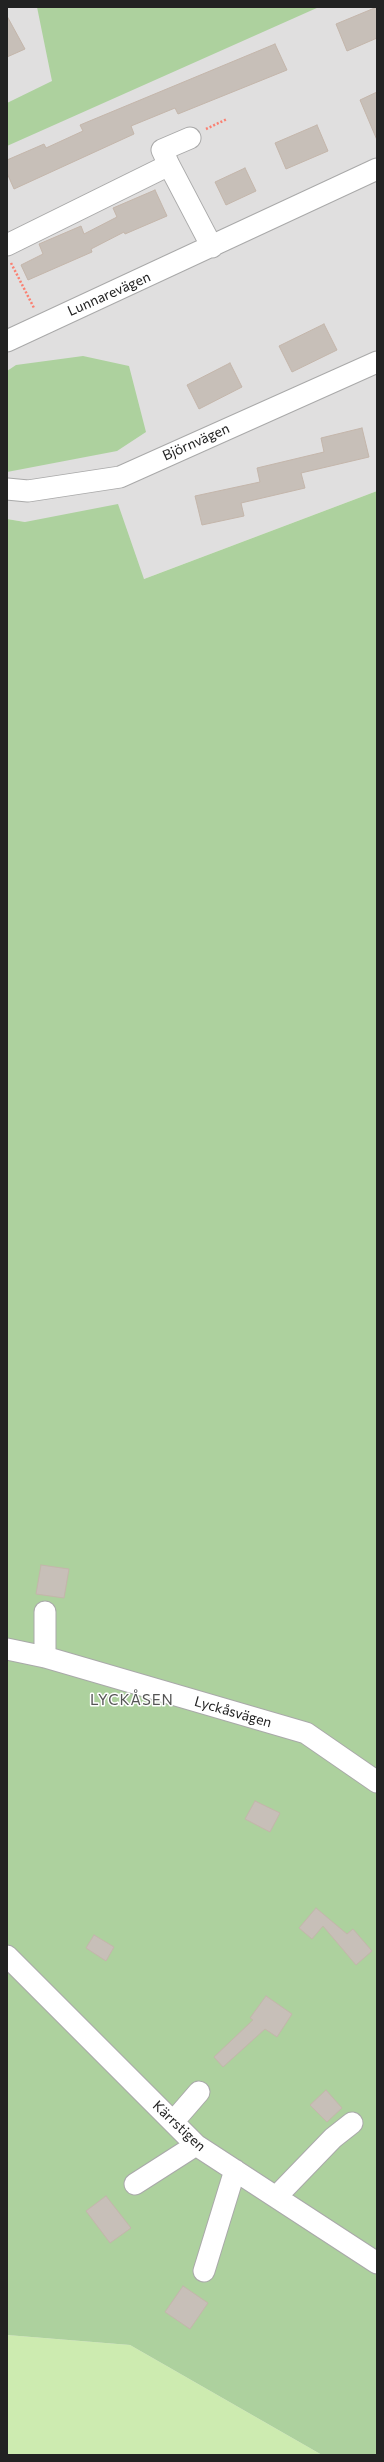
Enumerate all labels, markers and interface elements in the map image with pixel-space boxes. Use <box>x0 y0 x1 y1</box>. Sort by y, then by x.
street label: Lunnarevägen <box>65 268 153 320</box>
street label: Björnvägen <box>160 420 232 464</box>
district label: LYCKÅSEN <box>90 1691 174 1709</box>
street label: Lyckåsvägen <box>192 1693 274 1731</box>
street label: Kärrstigen <box>149 2097 209 2155</box>

